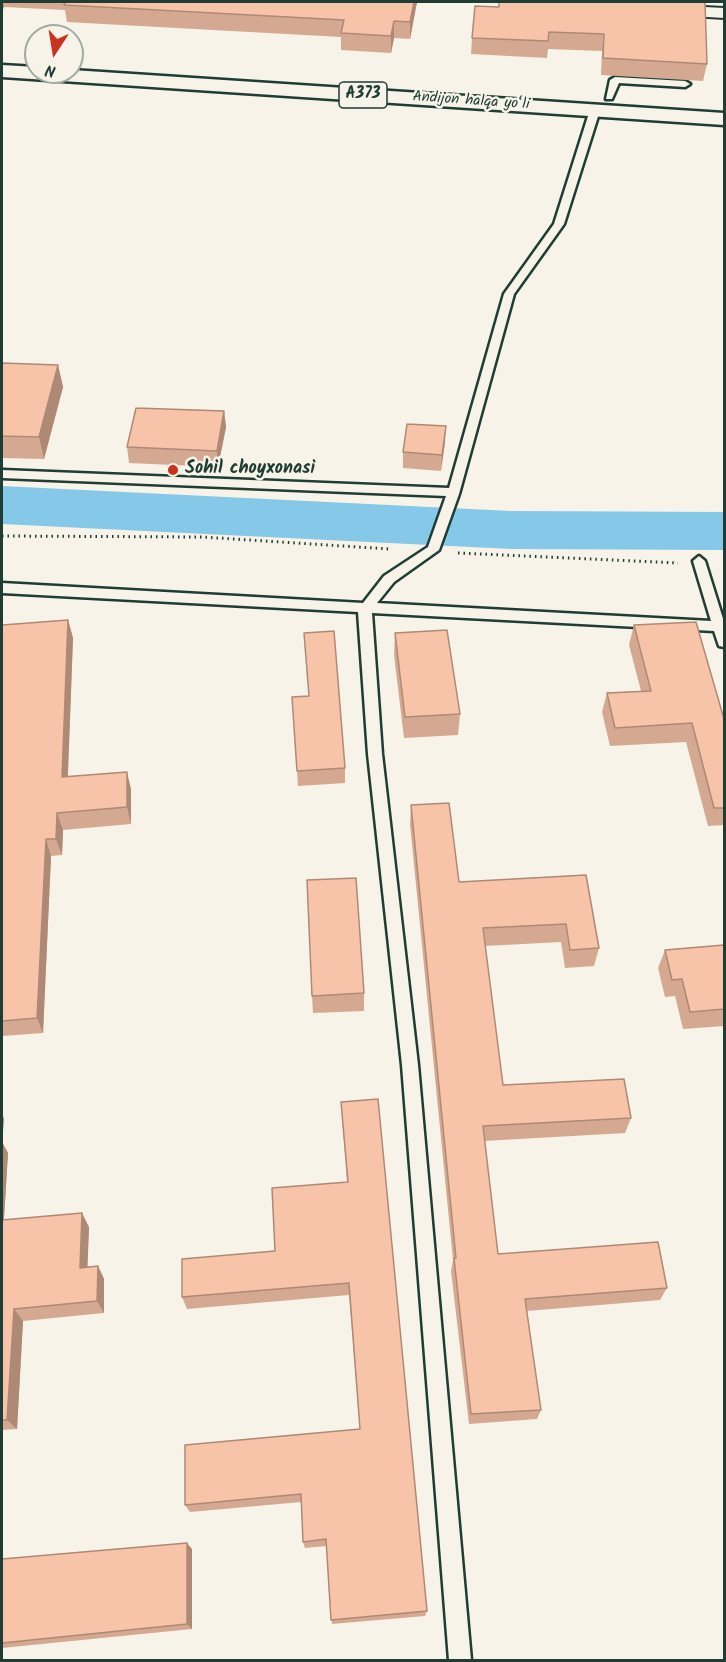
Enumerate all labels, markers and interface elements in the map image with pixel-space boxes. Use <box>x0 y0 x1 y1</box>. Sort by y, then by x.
north arrow <box>24 24 84 84</box>
text: N <box>43 57 58 83</box>
road number: A373 <box>339 82 387 108</box>
street label: Andijon halqa yo‘li <box>412 89 530 115</box>
place label: Sohil choyxonasi <box>185 459 315 481</box>
marker: Sohil choyxonasi <box>166 463 180 477</box>

